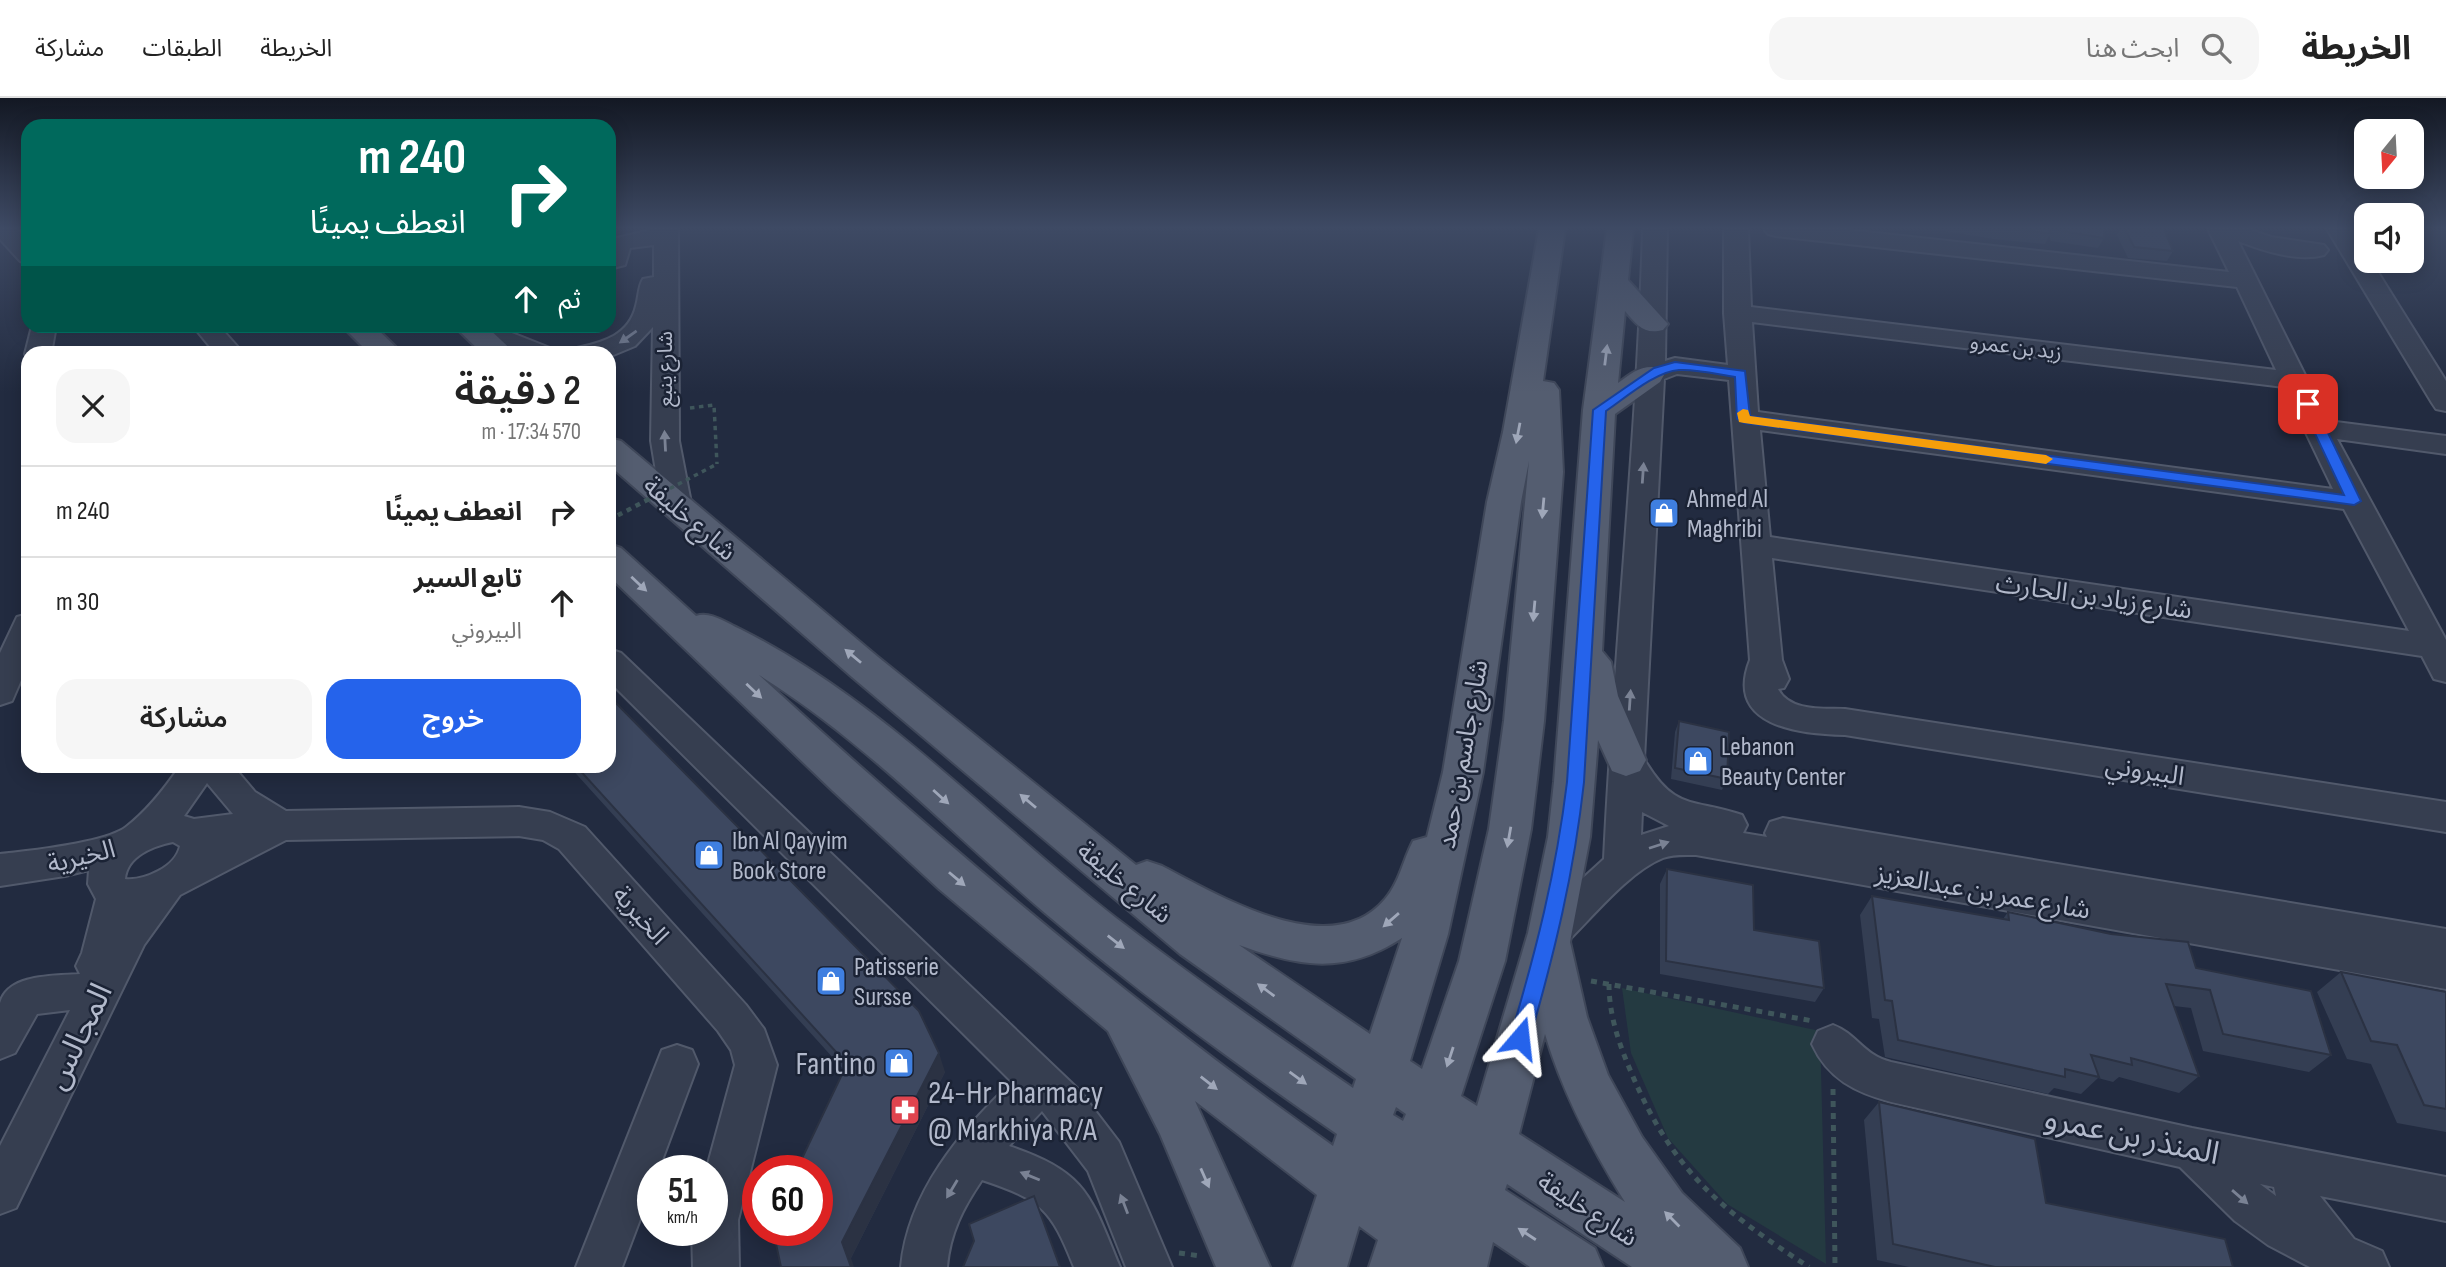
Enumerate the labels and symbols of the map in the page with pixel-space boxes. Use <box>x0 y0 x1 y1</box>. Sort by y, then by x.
north arrow <box>2354 119 2424 189</box>
street label: زيد بن عمرو <box>1968 329 2063 366</box>
one-way arrow <box>619 330 637 344</box>
street label: شارع ينبع <box>653 331 680 407</box>
one-way arrow <box>1600 344 1611 366</box>
pin <box>2278 374 2338 434</box>
one-way arrow <box>1513 422 1524 444</box>
one-way arrow <box>660 430 671 452</box>
one-way arrow <box>1638 462 1649 484</box>
street label: شارع خليفة <box>635 470 742 569</box>
place label: Ahmed Al Maghribi <box>1686 484 1768 545</box>
shop icon: Ahmed Al Maghribi <box>1647 496 1681 530</box>
one-way arrow <box>1537 497 1548 519</box>
street label: شارع زياد بن الحارث <box>1993 568 2194 629</box>
one-way arrow <box>630 576 648 592</box>
one-way arrow <box>1528 601 1539 623</box>
one-way arrow <box>844 649 861 664</box>
street label: شارع جاسم بن حمد <box>1432 657 1498 852</box>
one-way arrow <box>745 683 762 699</box>
one-way arrow <box>1624 689 1635 711</box>
place label: Lebanon Beauty Center <box>1721 732 1846 793</box>
shop icon: Lebanon Beauty Center <box>1681 744 1715 778</box>
street label: البيروني <box>2103 750 2187 796</box>
one-way arrow <box>932 788 949 804</box>
one-way arrow <box>1019 794 1036 809</box>
place label: Ibn Al Qayyim Book Store <box>732 826 848 887</box>
one-way arrow <box>1503 826 1514 848</box>
street label: الخيرية <box>44 834 119 881</box>
street label: شارع خليفة <box>1069 836 1178 932</box>
shop icon: Ibn Al Qayyim Book Store <box>692 838 726 872</box>
one-way arrow <box>1649 839 1670 850</box>
street label: شارع عمر بن عبدالعزيز <box>1872 858 2092 929</box>
one-way arrow <box>949 871 966 886</box>
street label: الخيرية <box>605 880 675 952</box>
one-way arrow <box>1382 912 1400 928</box>
one-way arrow <box>1106 935 1124 950</box>
place label: Patisserie Sursse <box>854 952 939 1013</box>
shop icon: Patisserie Sursse <box>814 964 848 998</box>
street label: المجالس <box>37 977 122 1096</box>
one-way arrow <box>1257 983 1275 997</box>
position arrow <box>1483 1001 1557 1075</box>
place label: Fantino <box>796 1045 876 1084</box>
shop icon: Fantino <box>882 1046 916 1080</box>
one-way arrow <box>1445 1047 1455 1068</box>
one-way arrow <box>1289 1071 1307 1085</box>
place label: 24-Hr Pharmacy @ Markhiya R/A <box>928 1074 1103 1150</box>
one-way arrow <box>1199 1075 1217 1090</box>
pharmacy icon: 24-Hr Pharmacy @ Markhiya R/A <box>888 1093 922 1127</box>
street label: المنذر بن عمرو <box>2041 1099 2223 1174</box>
speed limit sign: 60 <box>742 1155 833 1246</box>
street label: شارع خليفة <box>1530 1166 1643 1256</box>
one-way arrow <box>1199 1168 1211 1188</box>
one-way arrow <box>1020 1171 1041 1182</box>
one-way arrow <box>946 1180 958 1199</box>
one-way arrow <box>2231 1189 2249 1205</box>
one-way arrow <box>1118 1193 1129 1214</box>
one-way arrow <box>1665 1211 1681 1228</box>
one-way arrow <box>1517 1227 1536 1240</box>

